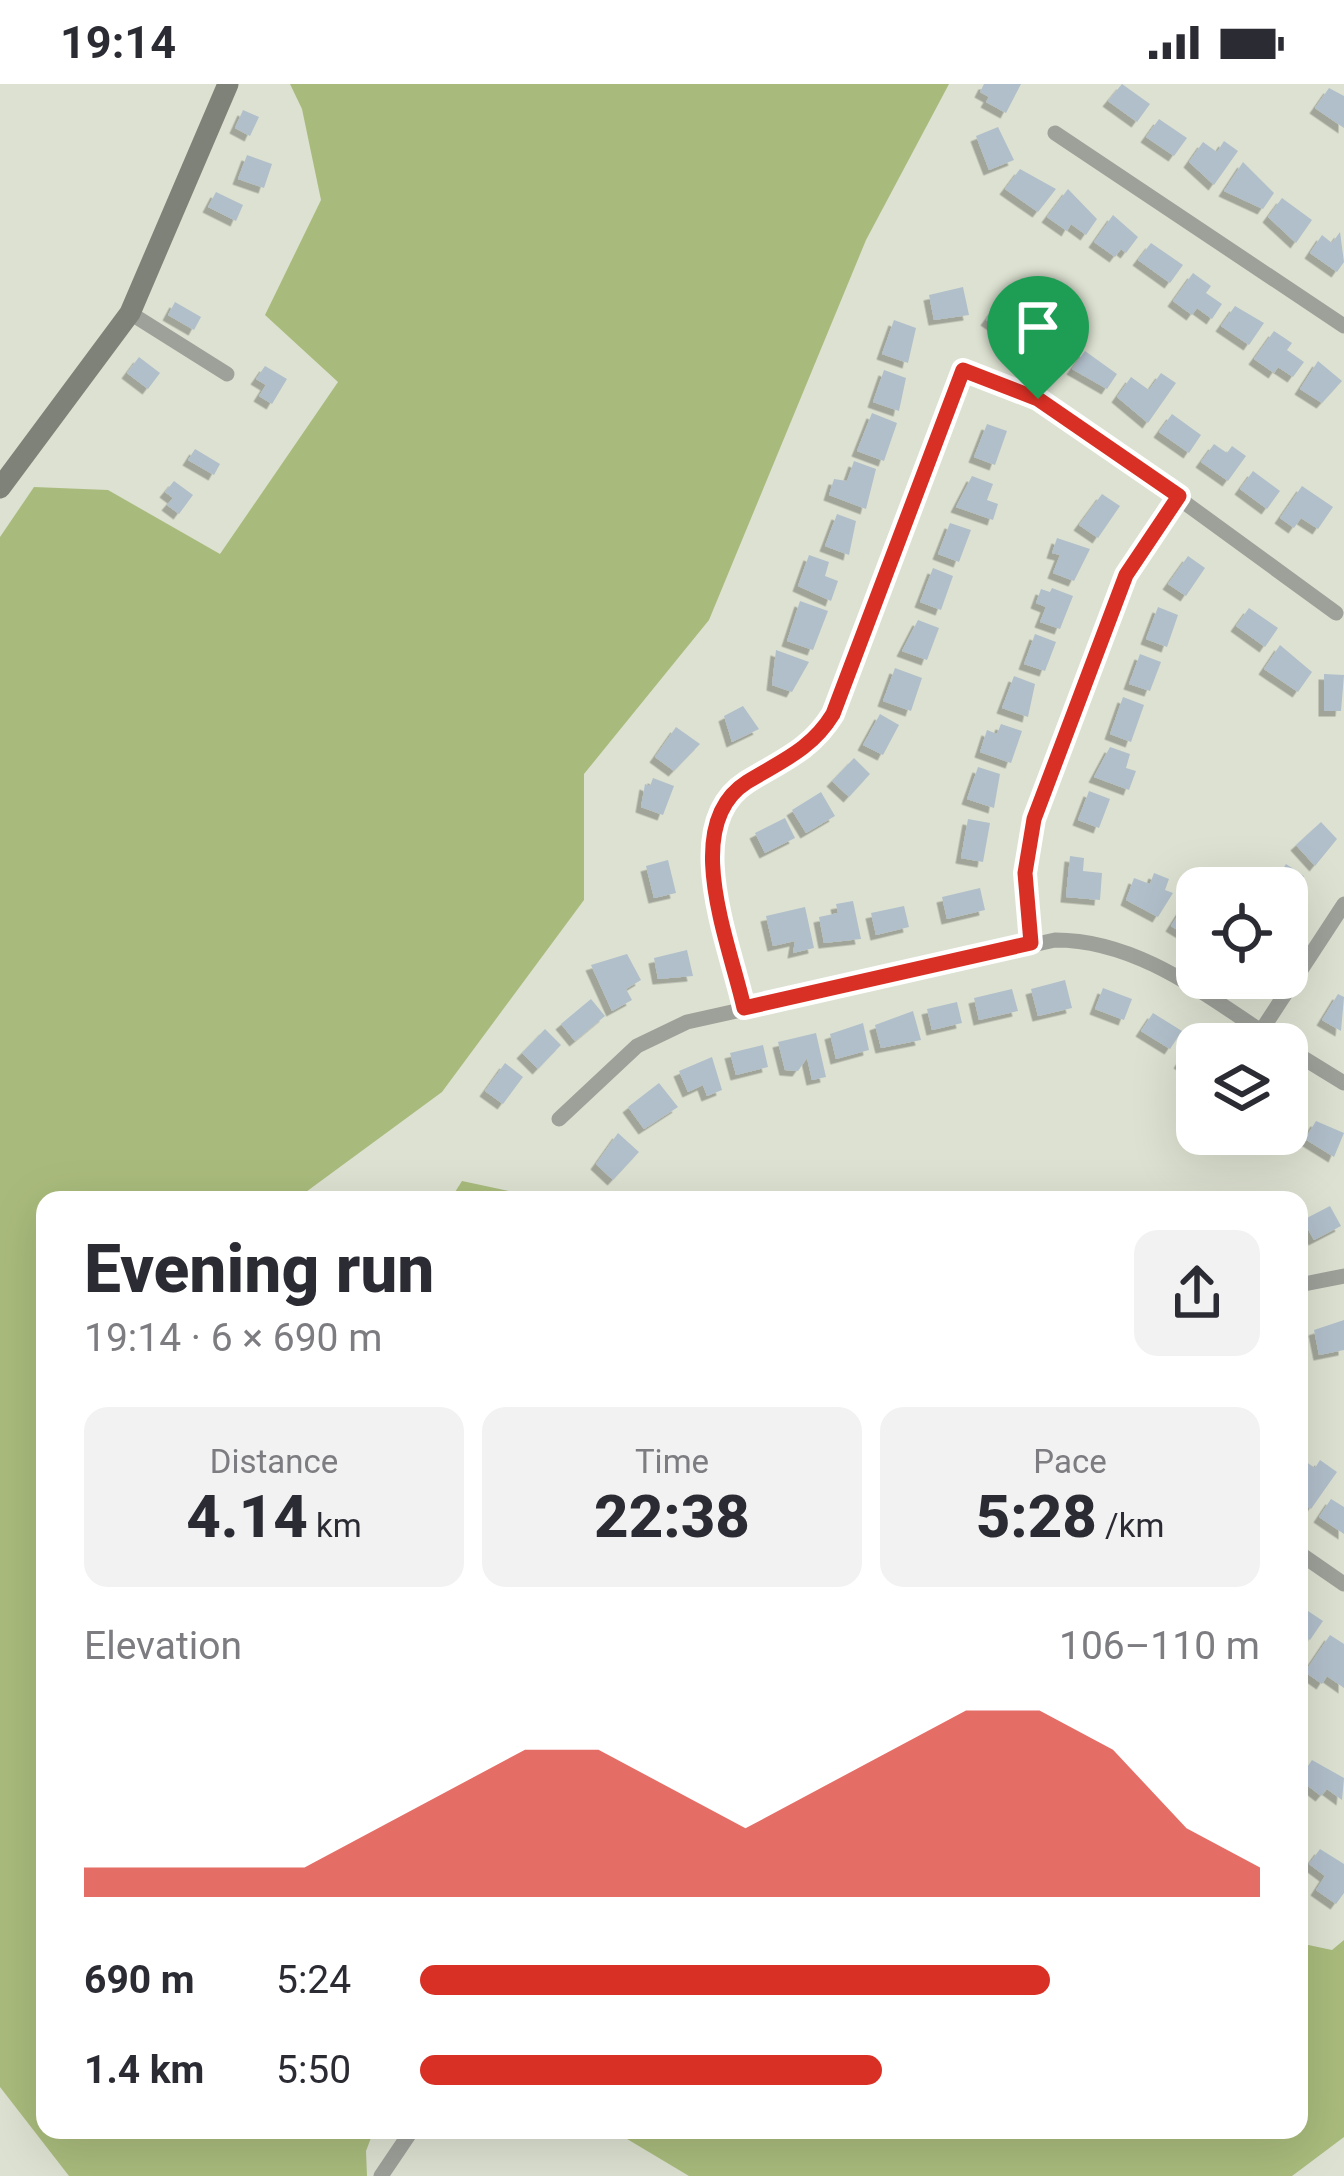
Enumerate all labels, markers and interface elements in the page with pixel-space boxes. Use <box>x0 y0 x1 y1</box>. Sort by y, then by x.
text: 19:14 <box>60 16 176 69</box>
pin <box>987 276 1089 399</box>
icon: arrive <box>1005 294 1071 360</box>
map controls <box>1176 867 1308 1155</box>
button: locate <box>1176 867 1308 999</box>
button: layers <box>1176 1023 1308 1155</box>
button: share <box>1134 1230 1260 1356</box>
text: Evening run <box>84 1231 435 1308</box>
text: 19:14 · 6 × 690 m <box>84 1315 382 1361</box>
text: Distance <box>210 1442 338 1481</box>
text: Time <box>635 1442 709 1481</box>
text: Pace <box>1033 1442 1107 1481</box>
text: 4.14 <box>186 1481 308 1552</box>
text: 22:38 <box>594 1481 750 1552</box>
text: 5:28 <box>976 1481 1097 1552</box>
text: km <box>308 1506 362 1545</box>
text: /km <box>1097 1506 1164 1545</box>
text: Elevation <box>84 1623 242 1669</box>
text: 106–110 m <box>1059 1623 1260 1669</box>
text: 690 m <box>84 1957 195 2003</box>
text: 5:24 <box>276 1957 351 2003</box>
text: 1.4 km <box>84 2047 204 2093</box>
text: 5:50 <box>276 2047 351 2093</box>

